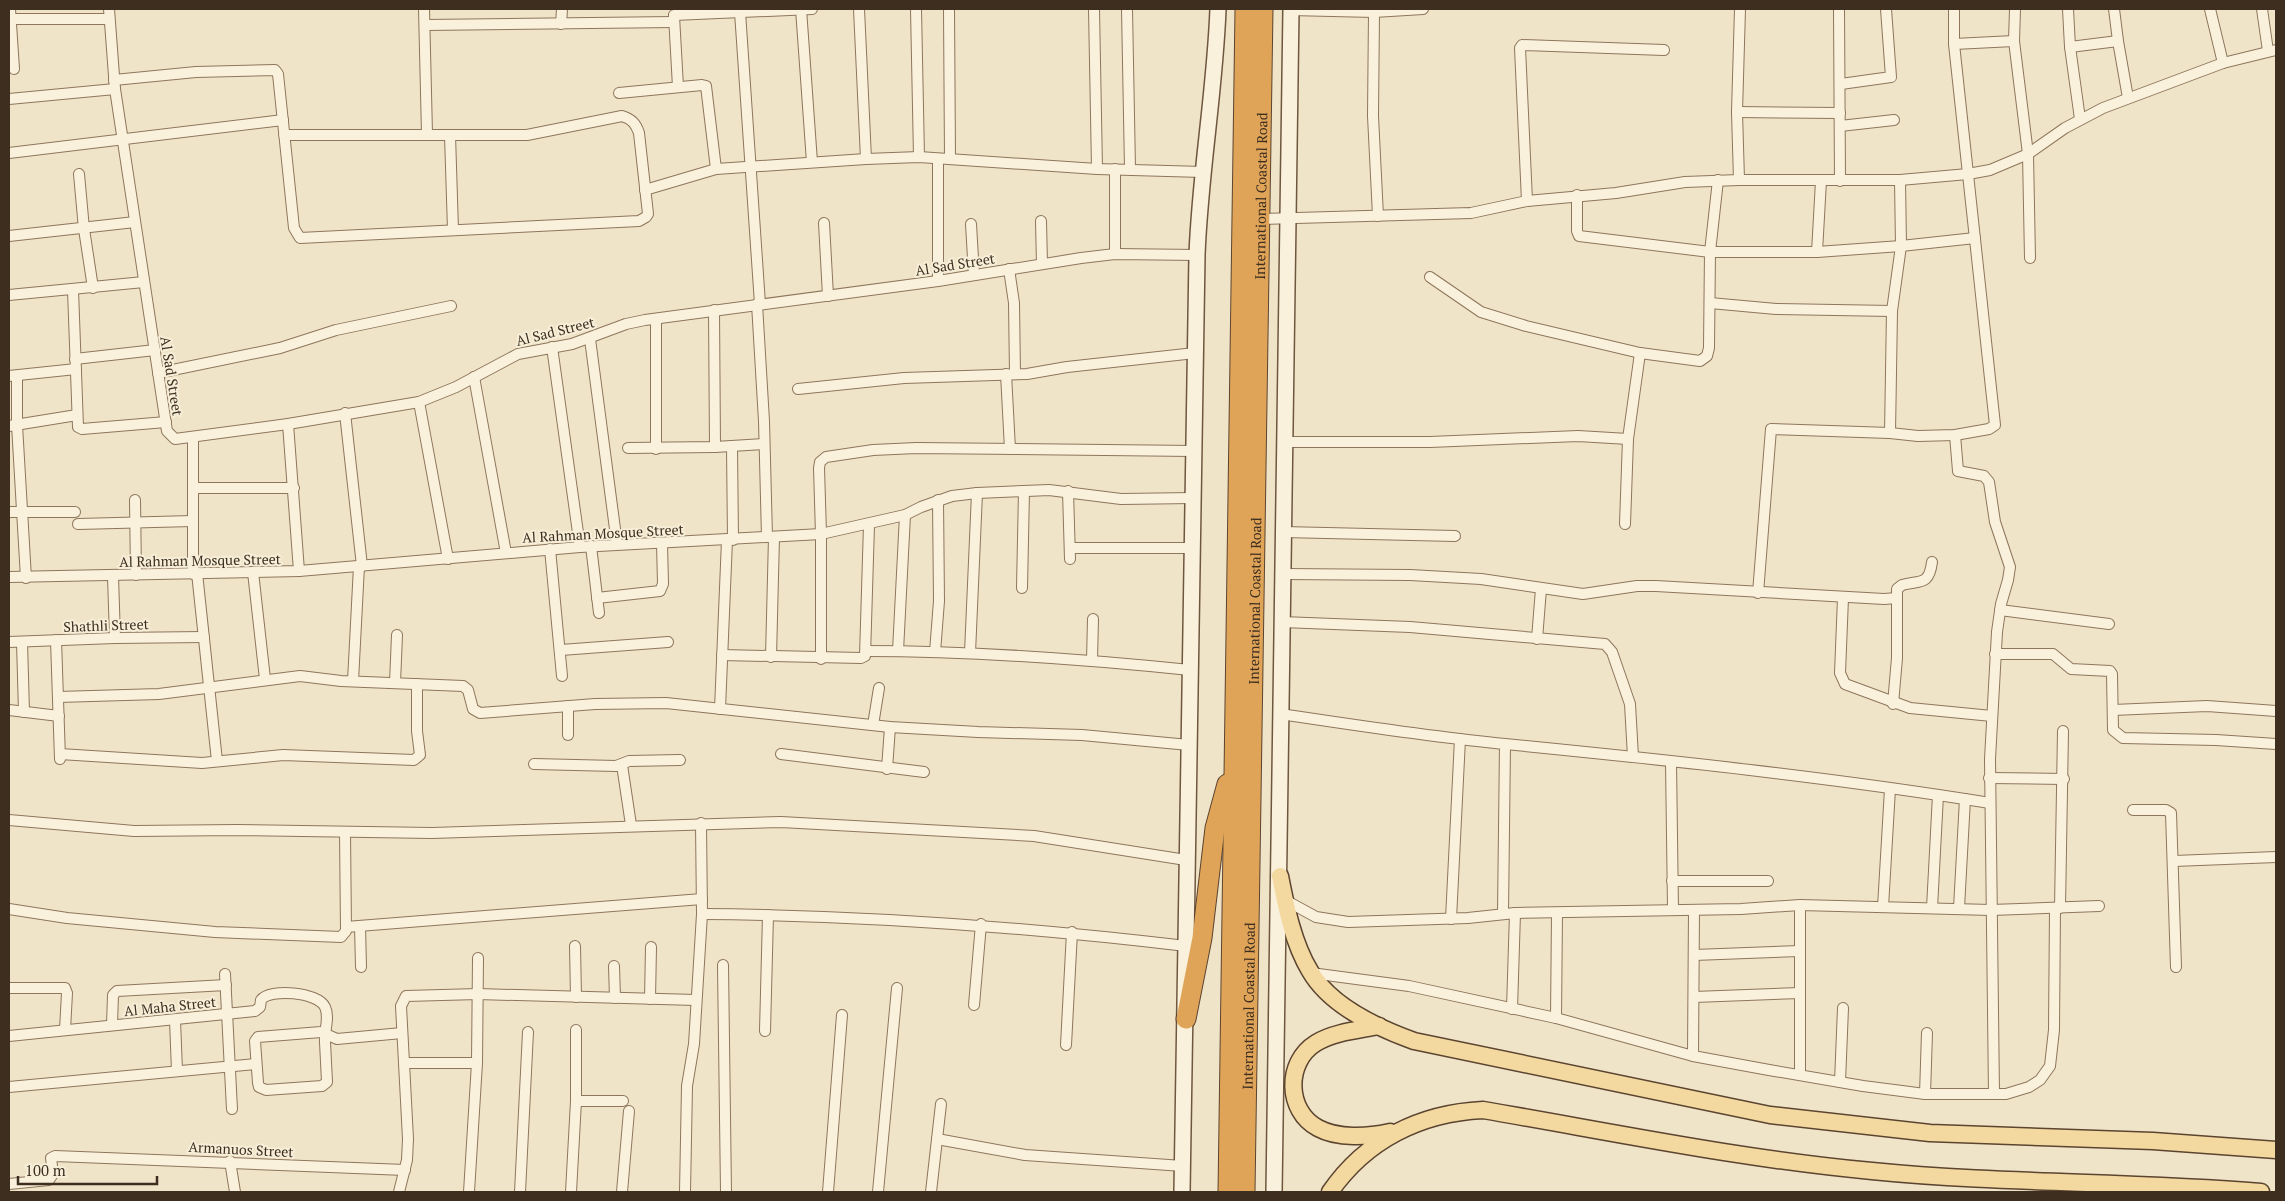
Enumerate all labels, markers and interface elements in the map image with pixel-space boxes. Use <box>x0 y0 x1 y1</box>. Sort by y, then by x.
street label: International Coastal Road <box>1249 112 1271 280</box>
street label: Al Sad Street <box>914 248 997 280</box>
street label: Al Sad Street <box>514 312 597 350</box>
street label: Al Sad Street <box>156 335 188 418</box>
street label: International Coastal Road <box>1243 517 1265 685</box>
street label: Al Rahman Mosque Street <box>522 519 685 547</box>
street label: Al Rahman Mosque Street <box>119 549 282 571</box>
street label: Shathli Street <box>63 614 150 636</box>
street label: International Coastal Road <box>1237 922 1259 1090</box>
street label: Al Maha Street <box>123 992 218 1020</box>
street label: Armanuos Street <box>188 1137 295 1161</box>
scale bar <box>18 1154 156 1186</box>
text: 100 m <box>25 1160 66 1180</box>

